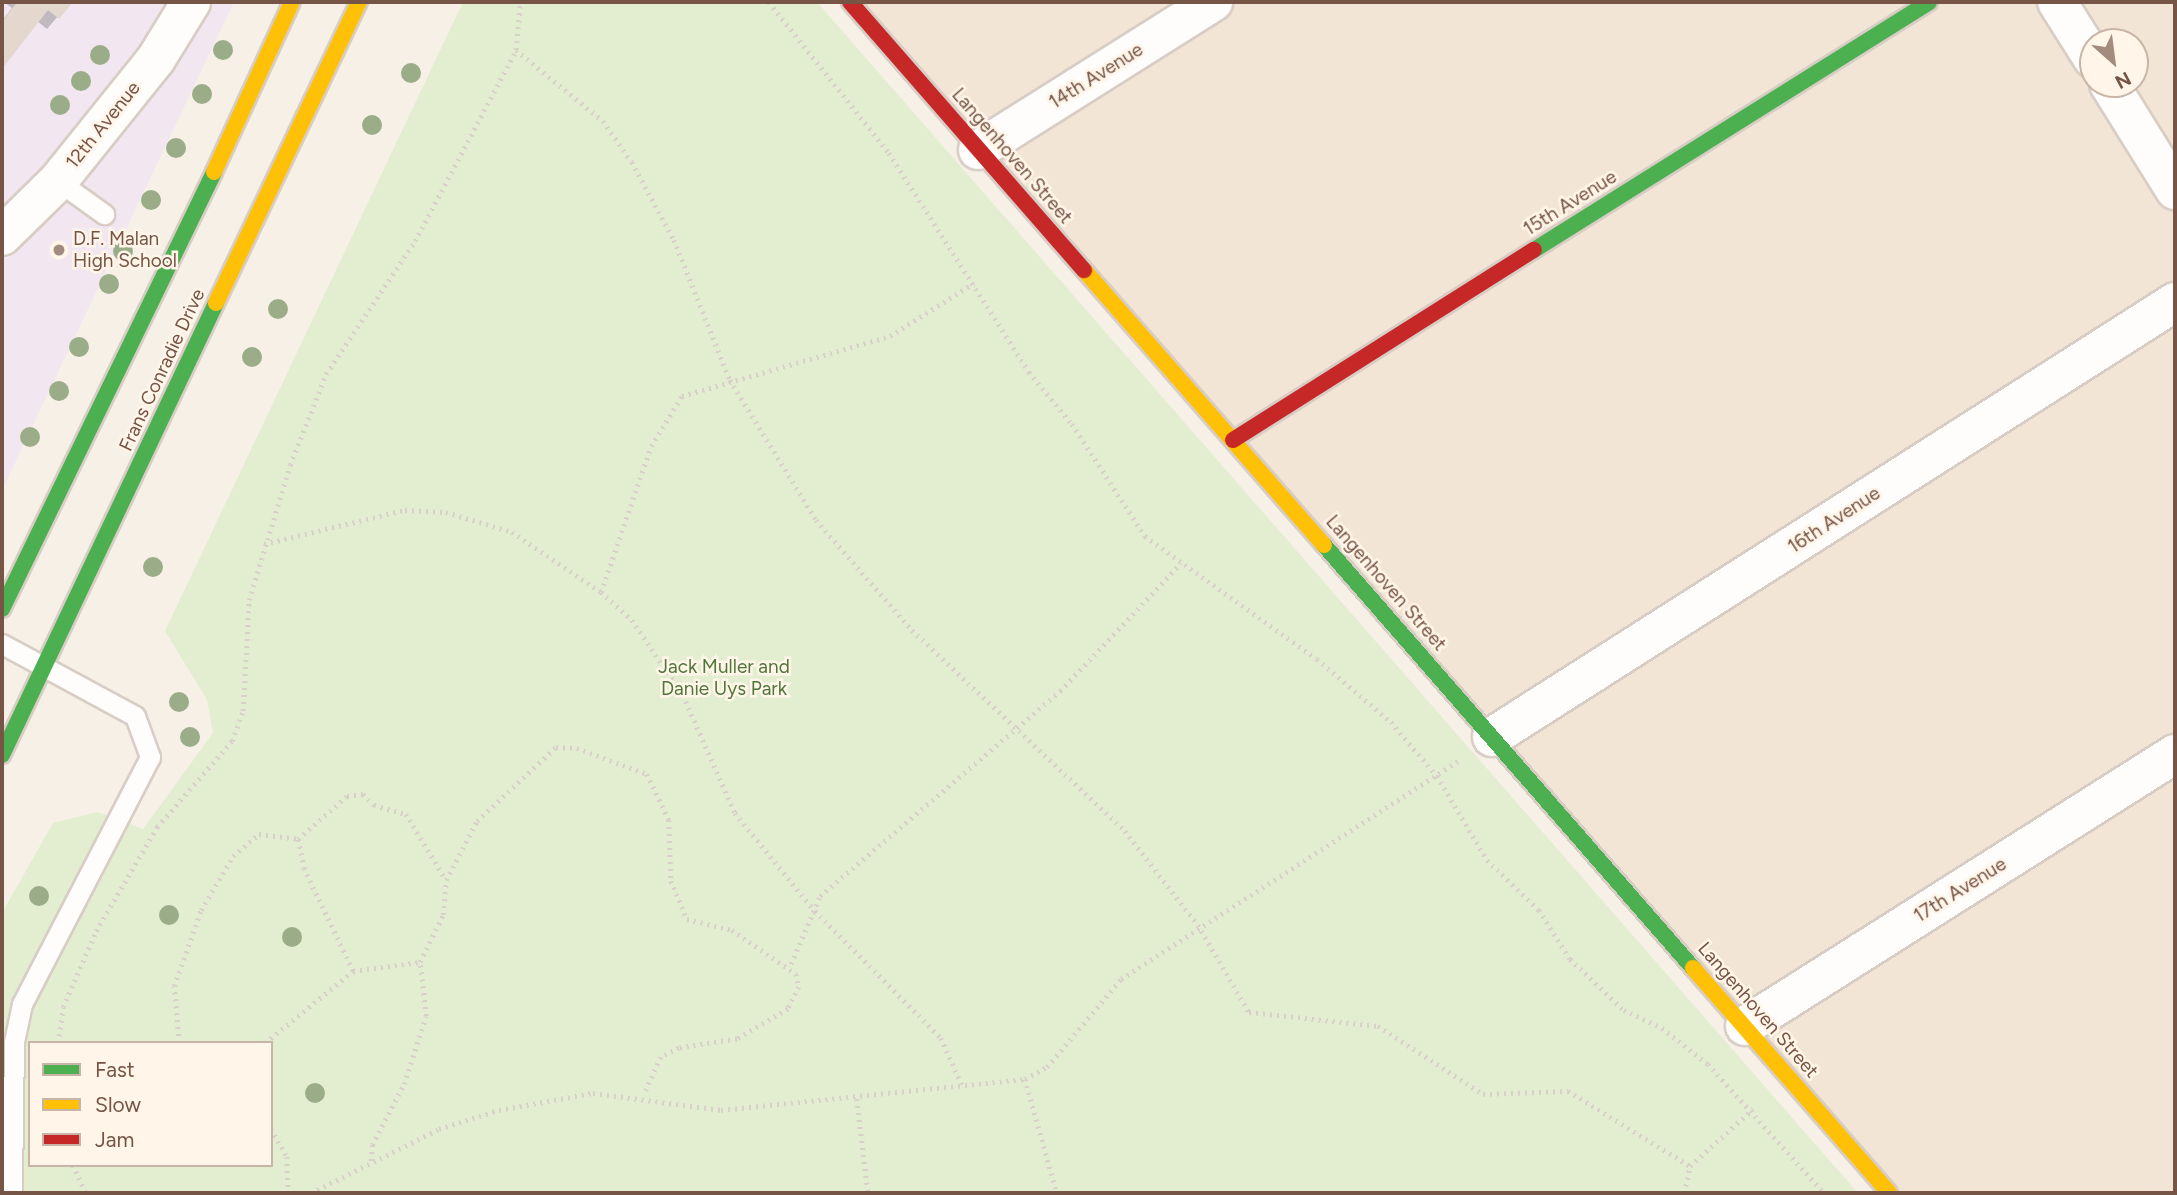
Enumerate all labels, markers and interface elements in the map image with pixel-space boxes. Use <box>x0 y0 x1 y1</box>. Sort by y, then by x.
north arrow <box>2079 28 2149 98</box>
street label: 14th Avenue <box>1045 38 1147 114</box>
text: N <box>2111 67 2135 94</box>
street label: 12th Avenue <box>61 77 145 173</box>
street label: Langenhoven Street <box>947 84 1077 228</box>
street label: 15th Avenue <box>1519 165 1621 241</box>
place label: D.F. Malan High School <box>73 228 177 272</box>
marker: D.F. Malan High School <box>51 242 67 258</box>
street label: Frans Conradie Drive <box>114 285 210 455</box>
street label: 16th Avenue <box>1784 482 1884 558</box>
street label: Langenhoven Street <box>1321 511 1451 655</box>
park label: Jack Muller and Danie Uys Park <box>658 656 790 700</box>
street label: 17th Avenue <box>1910 853 2010 927</box>
street label: Langenhoven Street <box>1693 938 1823 1082</box>
legend <box>28 1041 273 1167</box>
text: Fast <box>95 1057 135 1082</box>
text: Slow <box>95 1092 141 1117</box>
text: Jam <box>95 1127 134 1152</box>

